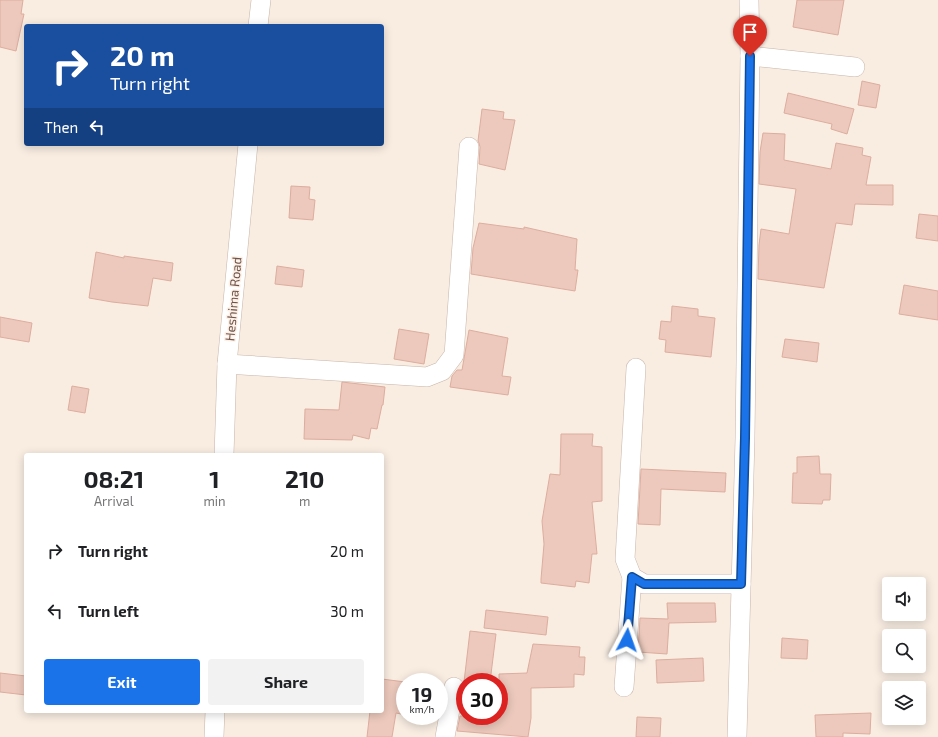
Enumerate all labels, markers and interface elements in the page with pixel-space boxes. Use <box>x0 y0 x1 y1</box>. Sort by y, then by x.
pin <box>733 15 767 56</box>
icon: arrive <box>739 21 761 43</box>
text: 20 m <box>110 38 175 72</box>
icon: right <box>44 40 96 92</box>
text: Turn right <box>110 72 190 94</box>
icon: left <box>86 116 108 138</box>
text: Then <box>44 118 78 136</box>
street label: Heshima Road <box>221 256 245 342</box>
text: 08:21 <box>83 464 144 493</box>
text: 1 <box>209 464 220 493</box>
text: 210 <box>285 464 325 493</box>
text: Arrival <box>94 493 134 509</box>
text: min <box>203 493 226 509</box>
text: m <box>299 493 310 509</box>
icon: right <box>44 540 66 562</box>
text: Turn right <box>78 542 148 560</box>
text: 20 m <box>330 542 364 560</box>
map controls <box>882 577 926 725</box>
button: sound <box>882 577 926 621</box>
icon: left <box>44 600 66 622</box>
text: Turn left <box>78 602 139 620</box>
text: 30 m <box>330 602 364 620</box>
position arrow <box>606 619 648 661</box>
button: search <box>882 629 926 673</box>
button: Exit <box>44 659 200 705</box>
button: Share <box>208 659 364 705</box>
speed limit sign: 30 <box>456 673 508 725</box>
button: layers <box>882 681 926 725</box>
text: 19 <box>412 682 432 706</box>
text: km/h <box>410 703 434 715</box>

